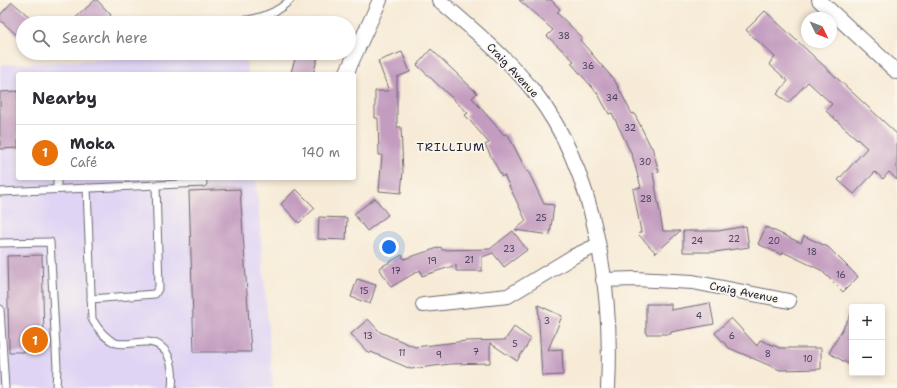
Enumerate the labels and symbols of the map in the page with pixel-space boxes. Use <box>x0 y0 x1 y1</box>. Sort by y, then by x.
north arrow <box>801 12 837 48</box>
house number: 38 <box>558 30 570 42</box>
street label: Craig Avenue <box>483 40 542 101</box>
house number: 36 <box>582 60 594 72</box>
house number: 34 <box>606 92 618 104</box>
house number: 32 <box>624 122 636 134</box>
district label: TRILLIUM <box>417 139 485 155</box>
house number: 30 <box>639 156 651 168</box>
house number: 28 <box>640 193 652 205</box>
house number: 25 <box>535 212 547 224</box>
house number: 22 <box>728 233 740 245</box>
house number: 24 <box>691 235 703 247</box>
house number: 20 <box>768 235 780 247</box>
your location <box>379 237 399 257</box>
house number: 23 <box>503 243 515 255</box>
house number: 18 <box>807 246 817 258</box>
house number: 21 <box>464 254 474 266</box>
house number: 19 <box>427 255 437 267</box>
house number: 17 <box>391 265 401 277</box>
house number: 16 <box>836 269 846 281</box>
street label: Craig Avenue <box>708 278 780 307</box>
house number: 15 <box>359 285 369 297</box>
house number: 4 <box>696 310 702 322</box>
house number: 3 <box>544 315 550 327</box>
pin: 1 <box>22 325 48 355</box>
house number: 13 <box>363 330 373 342</box>
house number: 6 <box>729 330 735 342</box>
house number: 5 <box>512 338 518 350</box>
house number: 7 <box>473 346 479 358</box>
house number: 11 <box>398 347 406 359</box>
house number: 8 <box>765 348 771 360</box>
house number: 9 <box>436 349 442 361</box>
house number: 10 <box>803 353 813 365</box>

